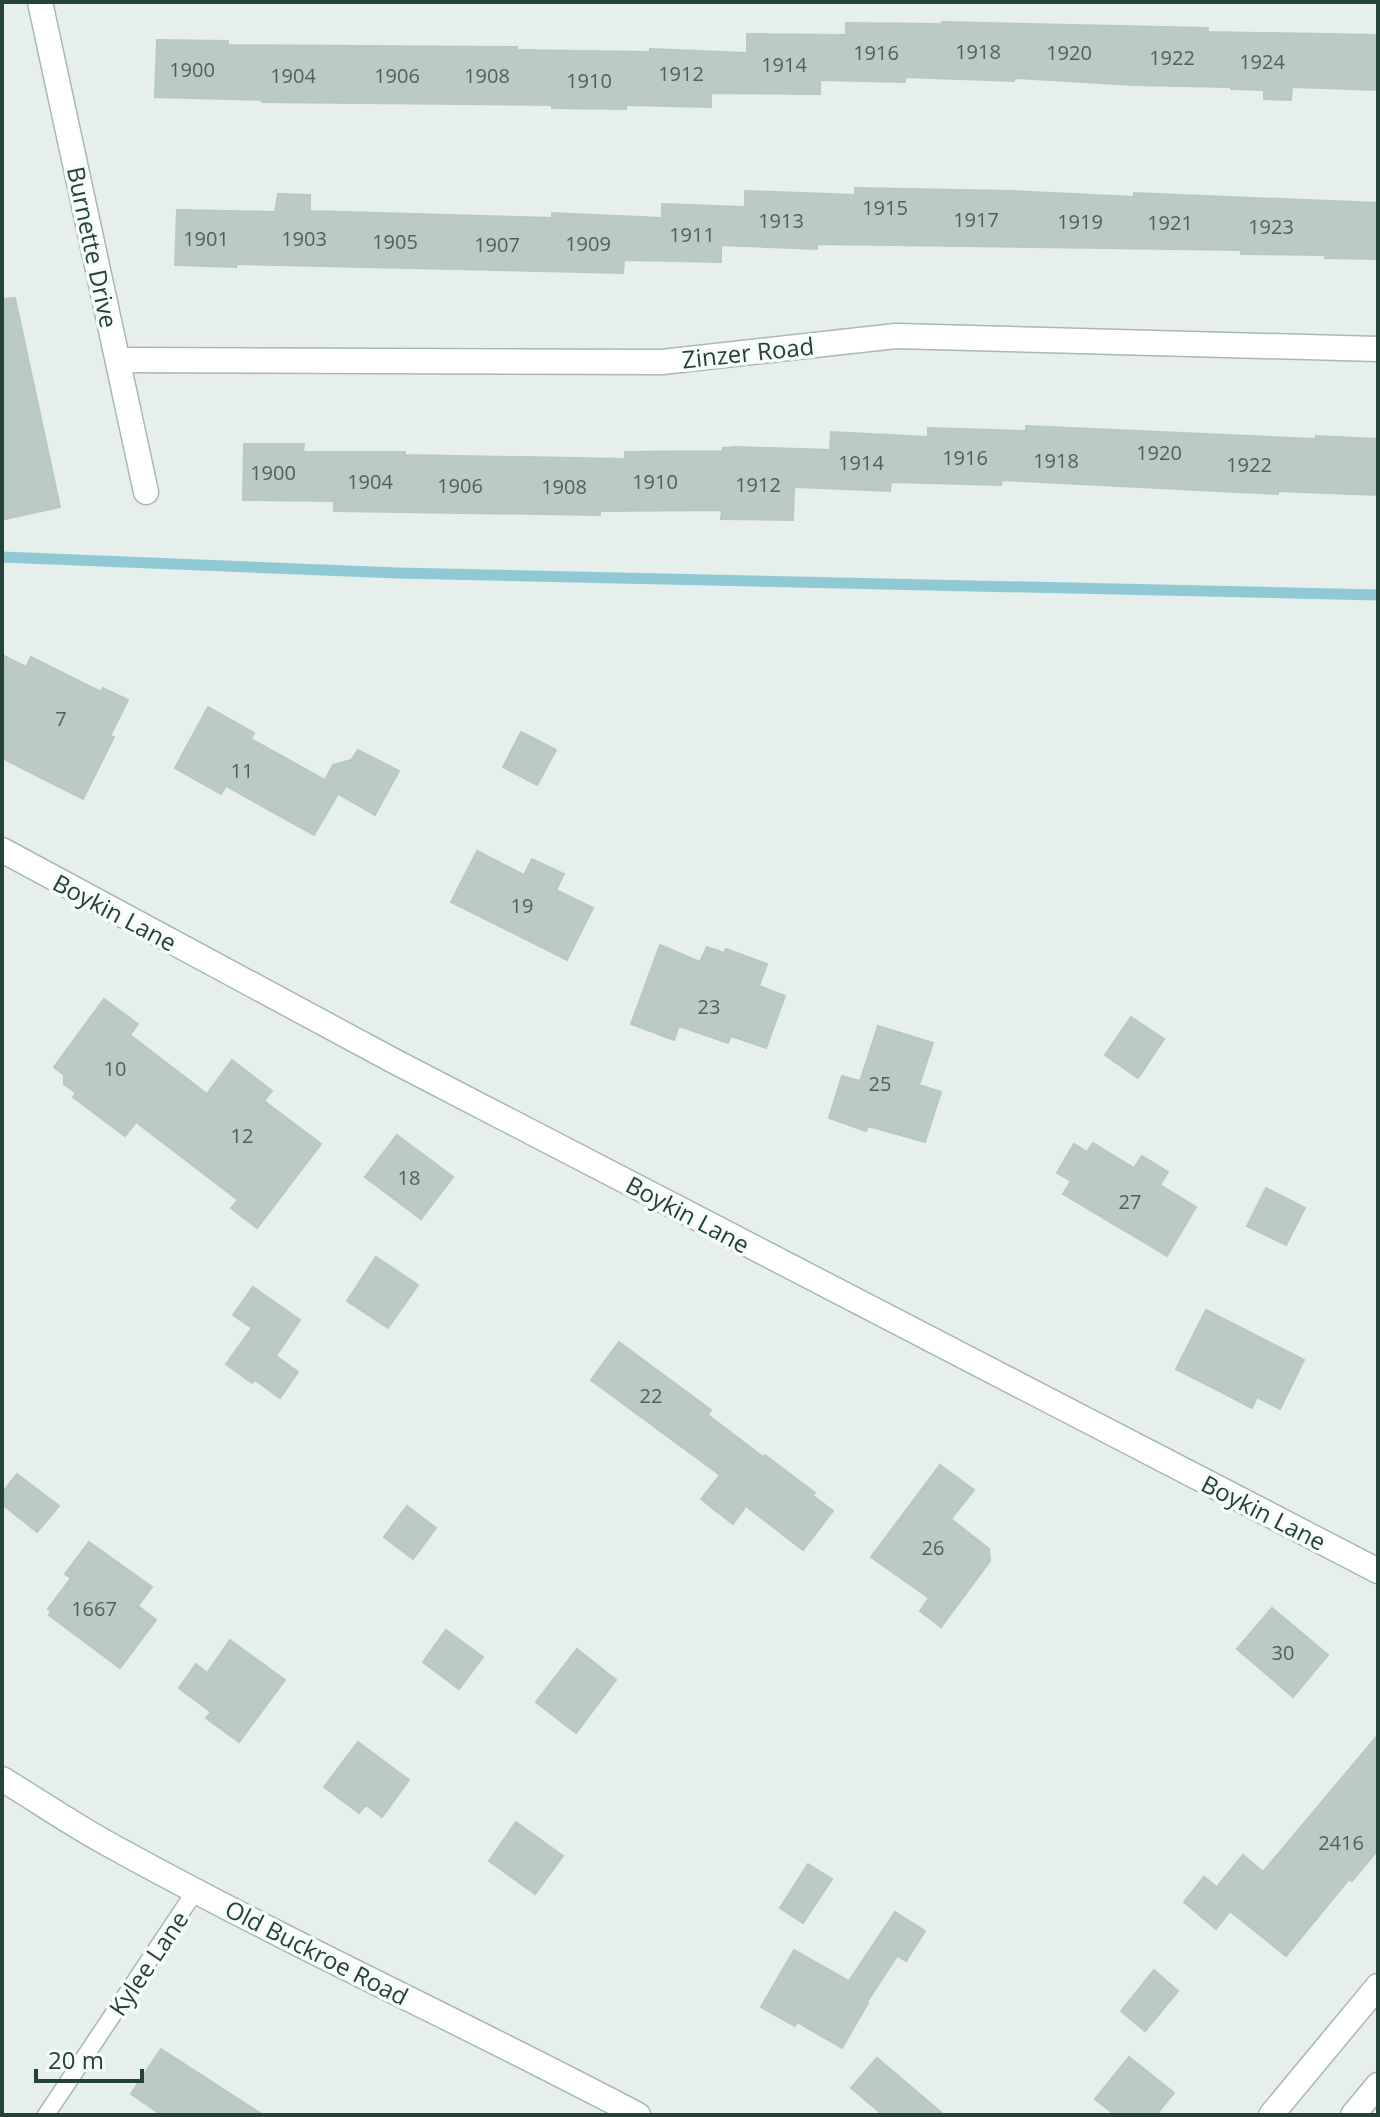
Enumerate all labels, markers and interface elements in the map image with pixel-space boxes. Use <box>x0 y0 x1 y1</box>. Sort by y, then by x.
house number: 1918 <box>955 38 1001 65</box>
house number: 1916 <box>853 39 899 66</box>
house number: 1920 <box>1046 39 1092 66</box>
house number: 1922 <box>1149 44 1195 71</box>
house number: 1924 <box>1239 48 1285 75</box>
house number: 1914 <box>761 51 807 78</box>
house number: 1900 <box>169 56 215 83</box>
house number: 1912 <box>658 60 704 87</box>
house number: 1904 <box>270 62 316 89</box>
house number: 1906 <box>374 62 420 89</box>
house number: 1908 <box>464 62 510 89</box>
house number: 1910 <box>566 67 612 94</box>
street label: Burnette Drive <box>60 163 126 331</box>
house number: 1915 <box>862 194 908 221</box>
house number: 1917 <box>953 206 999 233</box>
house number: 1913 <box>758 207 804 234</box>
house number: 1919 <box>1057 208 1103 235</box>
house number: 1921 <box>1147 209 1193 236</box>
house number: 1923 <box>1248 213 1294 240</box>
house number: 1911 <box>669 221 715 248</box>
house number: 1901 <box>183 225 229 252</box>
house number: 1903 <box>281 225 327 252</box>
house number: 1905 <box>372 228 418 255</box>
house number: 1909 <box>565 230 611 257</box>
house number: 1907 <box>474 231 520 258</box>
street label: Zinzer Road <box>680 329 816 375</box>
house number: 1920 <box>1136 439 1182 466</box>
house number: 1916 <box>942 444 988 471</box>
house number: 1918 <box>1033 447 1079 474</box>
house number: 1914 <box>838 449 884 476</box>
house number: 1922 <box>1226 451 1272 478</box>
house number: 1900 <box>250 459 296 486</box>
house number: 1904 <box>347 468 393 495</box>
house number: 1910 <box>632 468 678 495</box>
house number: 1912 <box>735 471 781 498</box>
house number: 1906 <box>437 472 483 499</box>
house number: 1908 <box>541 473 587 500</box>
house number: 7 <box>55 705 67 732</box>
house number: 11 <box>231 757 253 784</box>
street label: Boykin Lane <box>47 866 183 958</box>
house number: 19 <box>511 892 533 919</box>
house number: 23 <box>698 993 720 1020</box>
house number: 10 <box>104 1055 126 1082</box>
house number: 25 <box>869 1070 891 1097</box>
house number: 12 <box>231 1122 253 1149</box>
house number: 18 <box>398 1164 420 1191</box>
street label: Boykin Lane <box>620 1168 756 1260</box>
house number: 27 <box>1119 1188 1141 1215</box>
house number: 22 <box>640 1382 662 1409</box>
street label: Boykin Lane <box>1196 1467 1332 1557</box>
house number: 26 <box>922 1534 944 1561</box>
house number: 1667 <box>71 1595 117 1622</box>
house number: 30 <box>1272 1639 1294 1666</box>
house number: 2416 <box>1318 1829 1364 1856</box>
street label: Old Buckroe Road <box>220 1892 414 2012</box>
street label: Kylee Lane <box>101 1904 195 2022</box>
scale bar <box>36 2033 142 2083</box>
text: 20 m <box>48 2043 104 2076</box>

